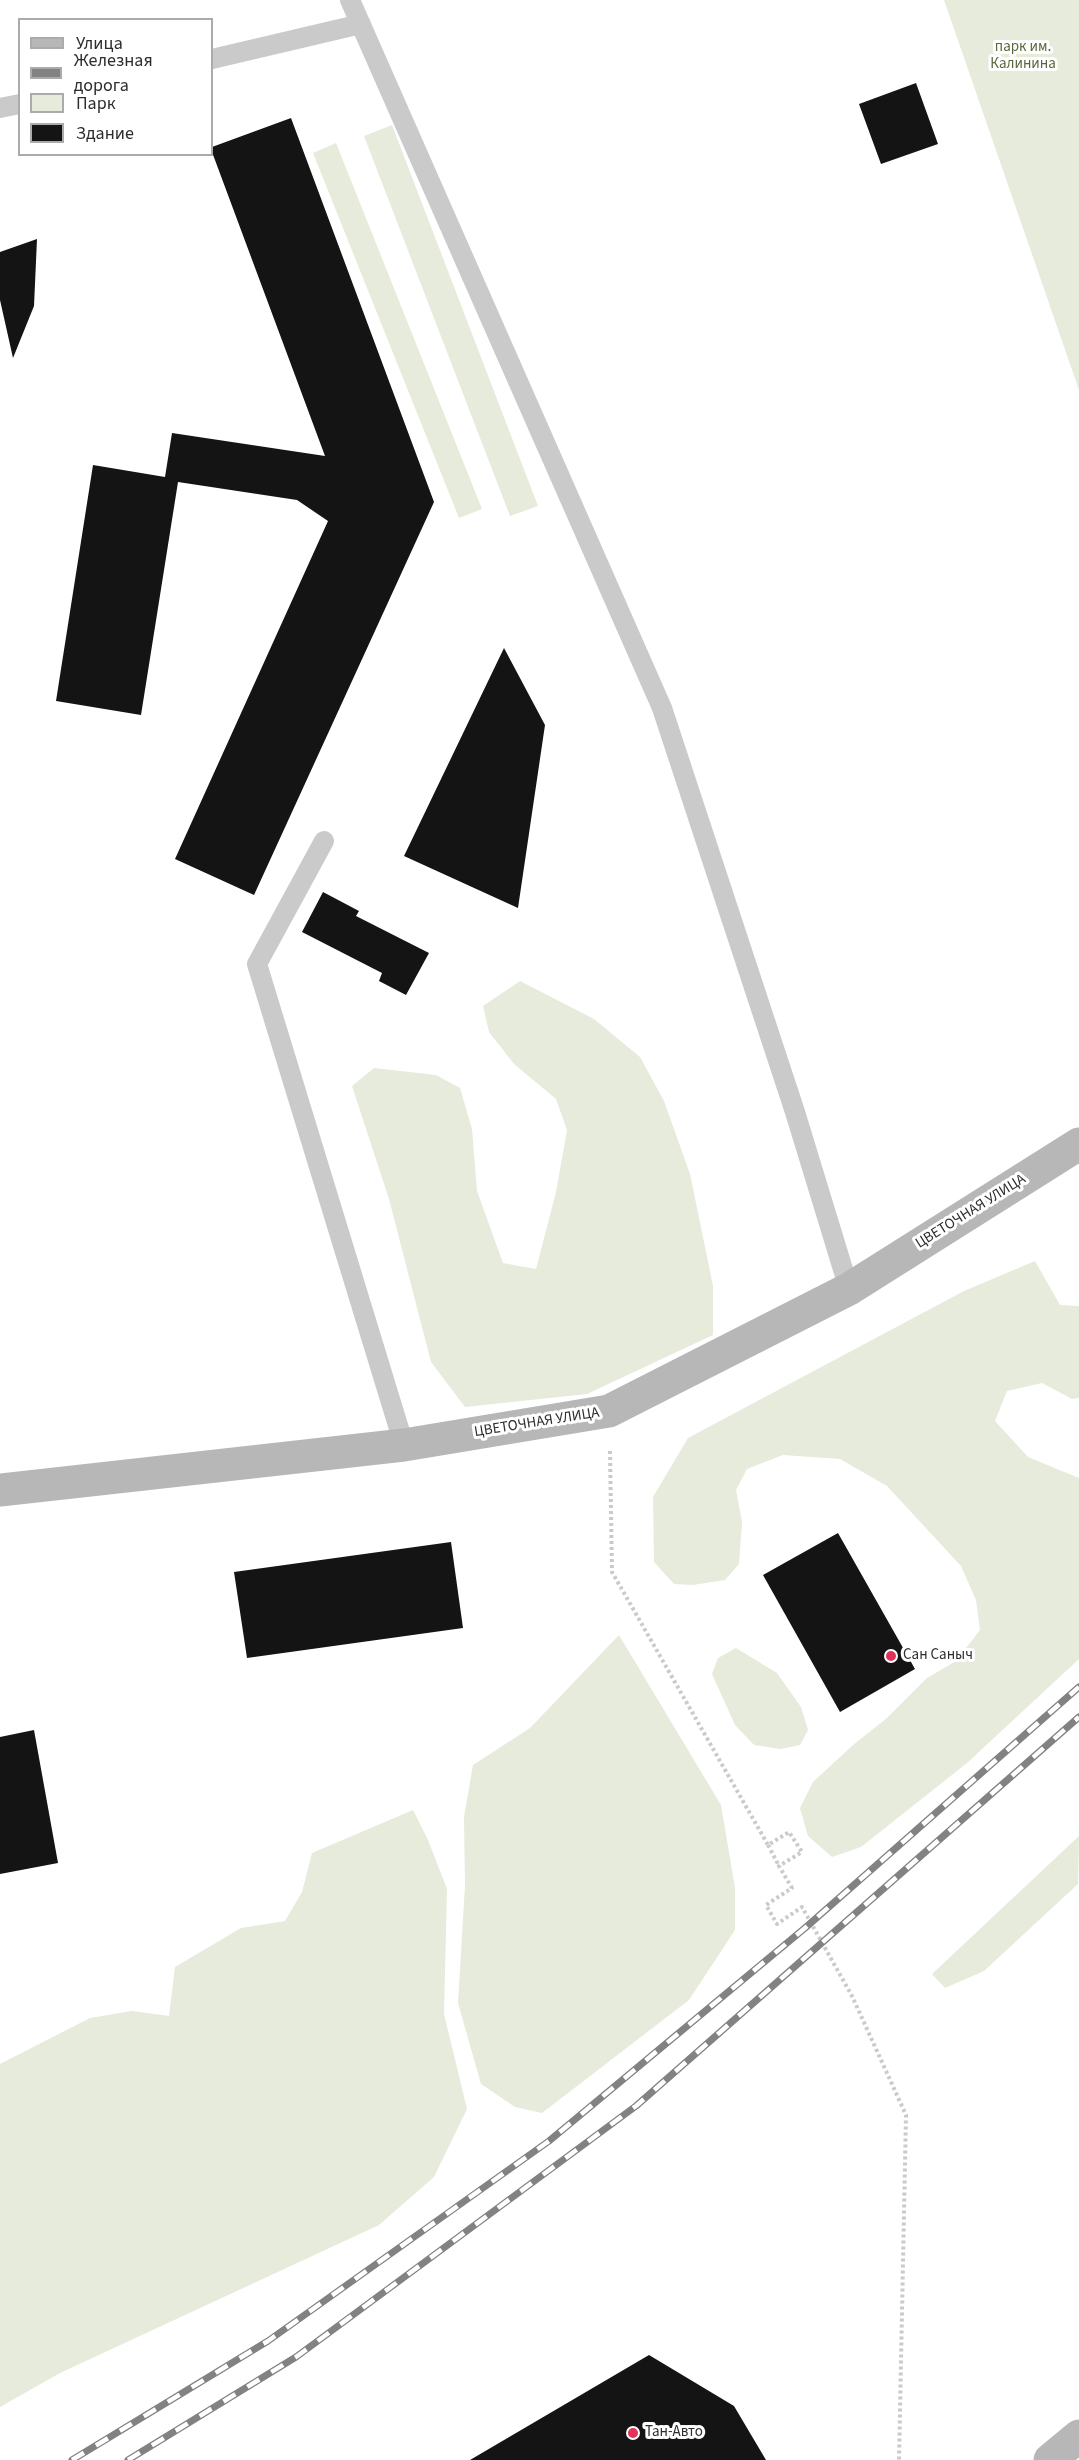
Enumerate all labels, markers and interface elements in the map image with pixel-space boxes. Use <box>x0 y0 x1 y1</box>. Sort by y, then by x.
legend <box>18 18 213 156</box>
text: Улица <box>76 31 123 56</box>
park label: парк им. Калинина <box>990 39 1056 74</box>
text: Железная дорога <box>74 48 153 98</box>
text: Парк <box>76 91 116 116</box>
text: Здание <box>76 121 134 146</box>
street label: ЦВЕТОЧНАЯ УЛИЦА <box>913 1171 1029 1253</box>
street label: ЦВЕТОЧНАЯ УЛИЦА <box>473 1404 601 1442</box>
place label: Сан Саныч <box>903 1647 973 1665</box>
marker: Сан Саныч <box>884 1649 898 1663</box>
place label: Тан-Авто <box>645 2424 703 2442</box>
marker: Тан-Авто <box>626 2426 640 2440</box>

